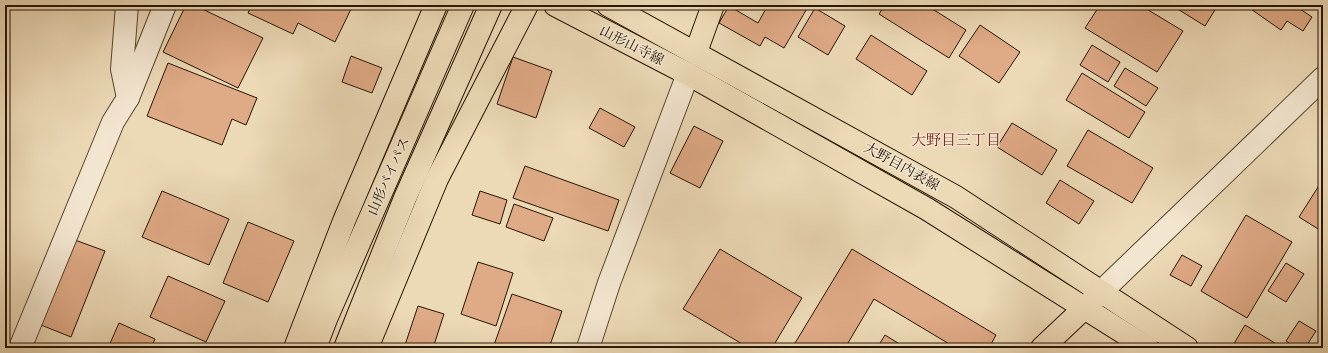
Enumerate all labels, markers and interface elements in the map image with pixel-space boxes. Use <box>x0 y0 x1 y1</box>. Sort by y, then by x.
street label: 山形山寺線 <box>596 22 667 71</box>
district label: 大野目三丁目 <box>911 131 1001 152</box>
street label: 山形バイパス <box>364 134 415 219</box>
street label: 大野目内表線 <box>860 139 943 196</box>

